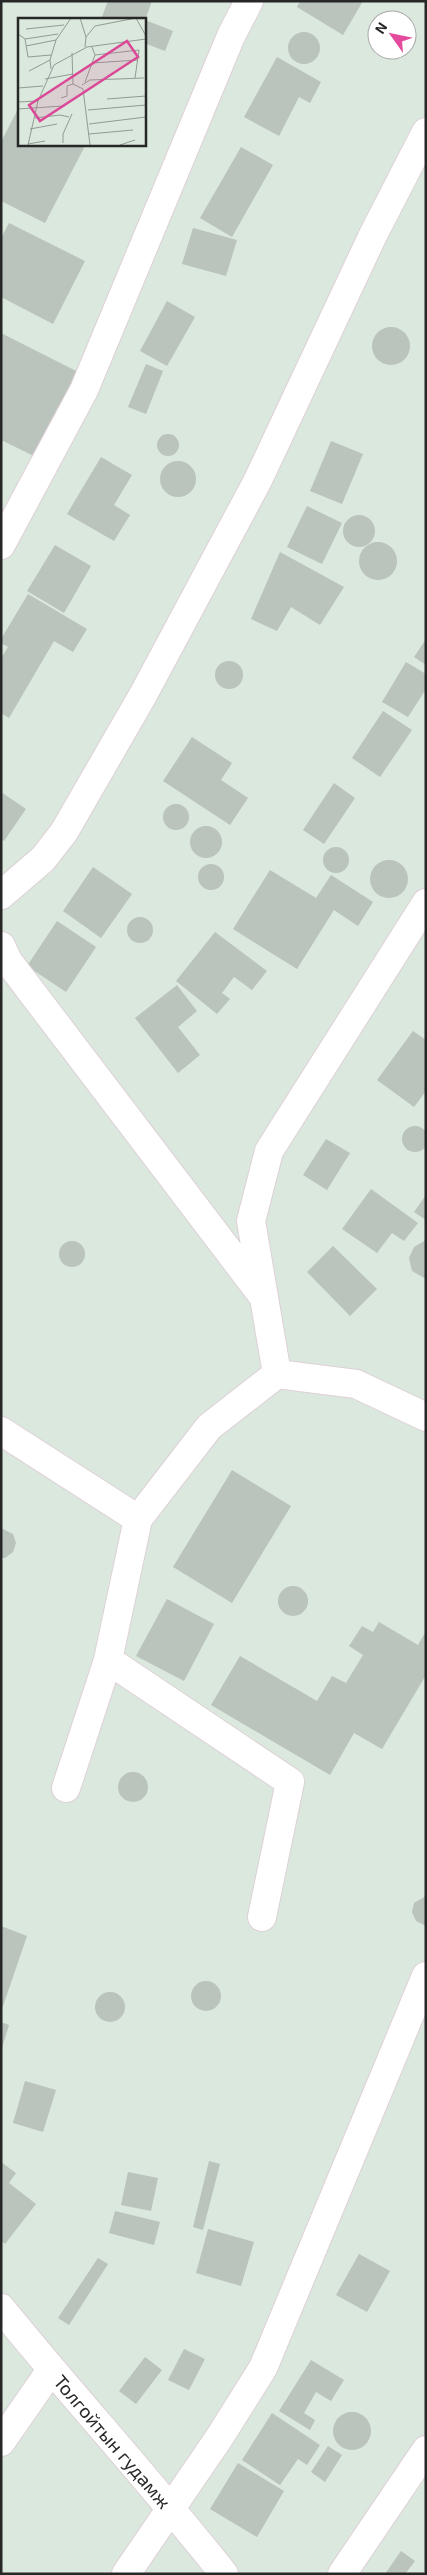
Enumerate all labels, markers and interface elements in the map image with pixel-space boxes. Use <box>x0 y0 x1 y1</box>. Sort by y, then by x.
north arrow <box>367 10 417 60</box>
inset map <box>18 18 145 145</box>
text: N <box>371 19 391 37</box>
street label: Толгойтын гудамж <box>50 2370 177 2512</box>

